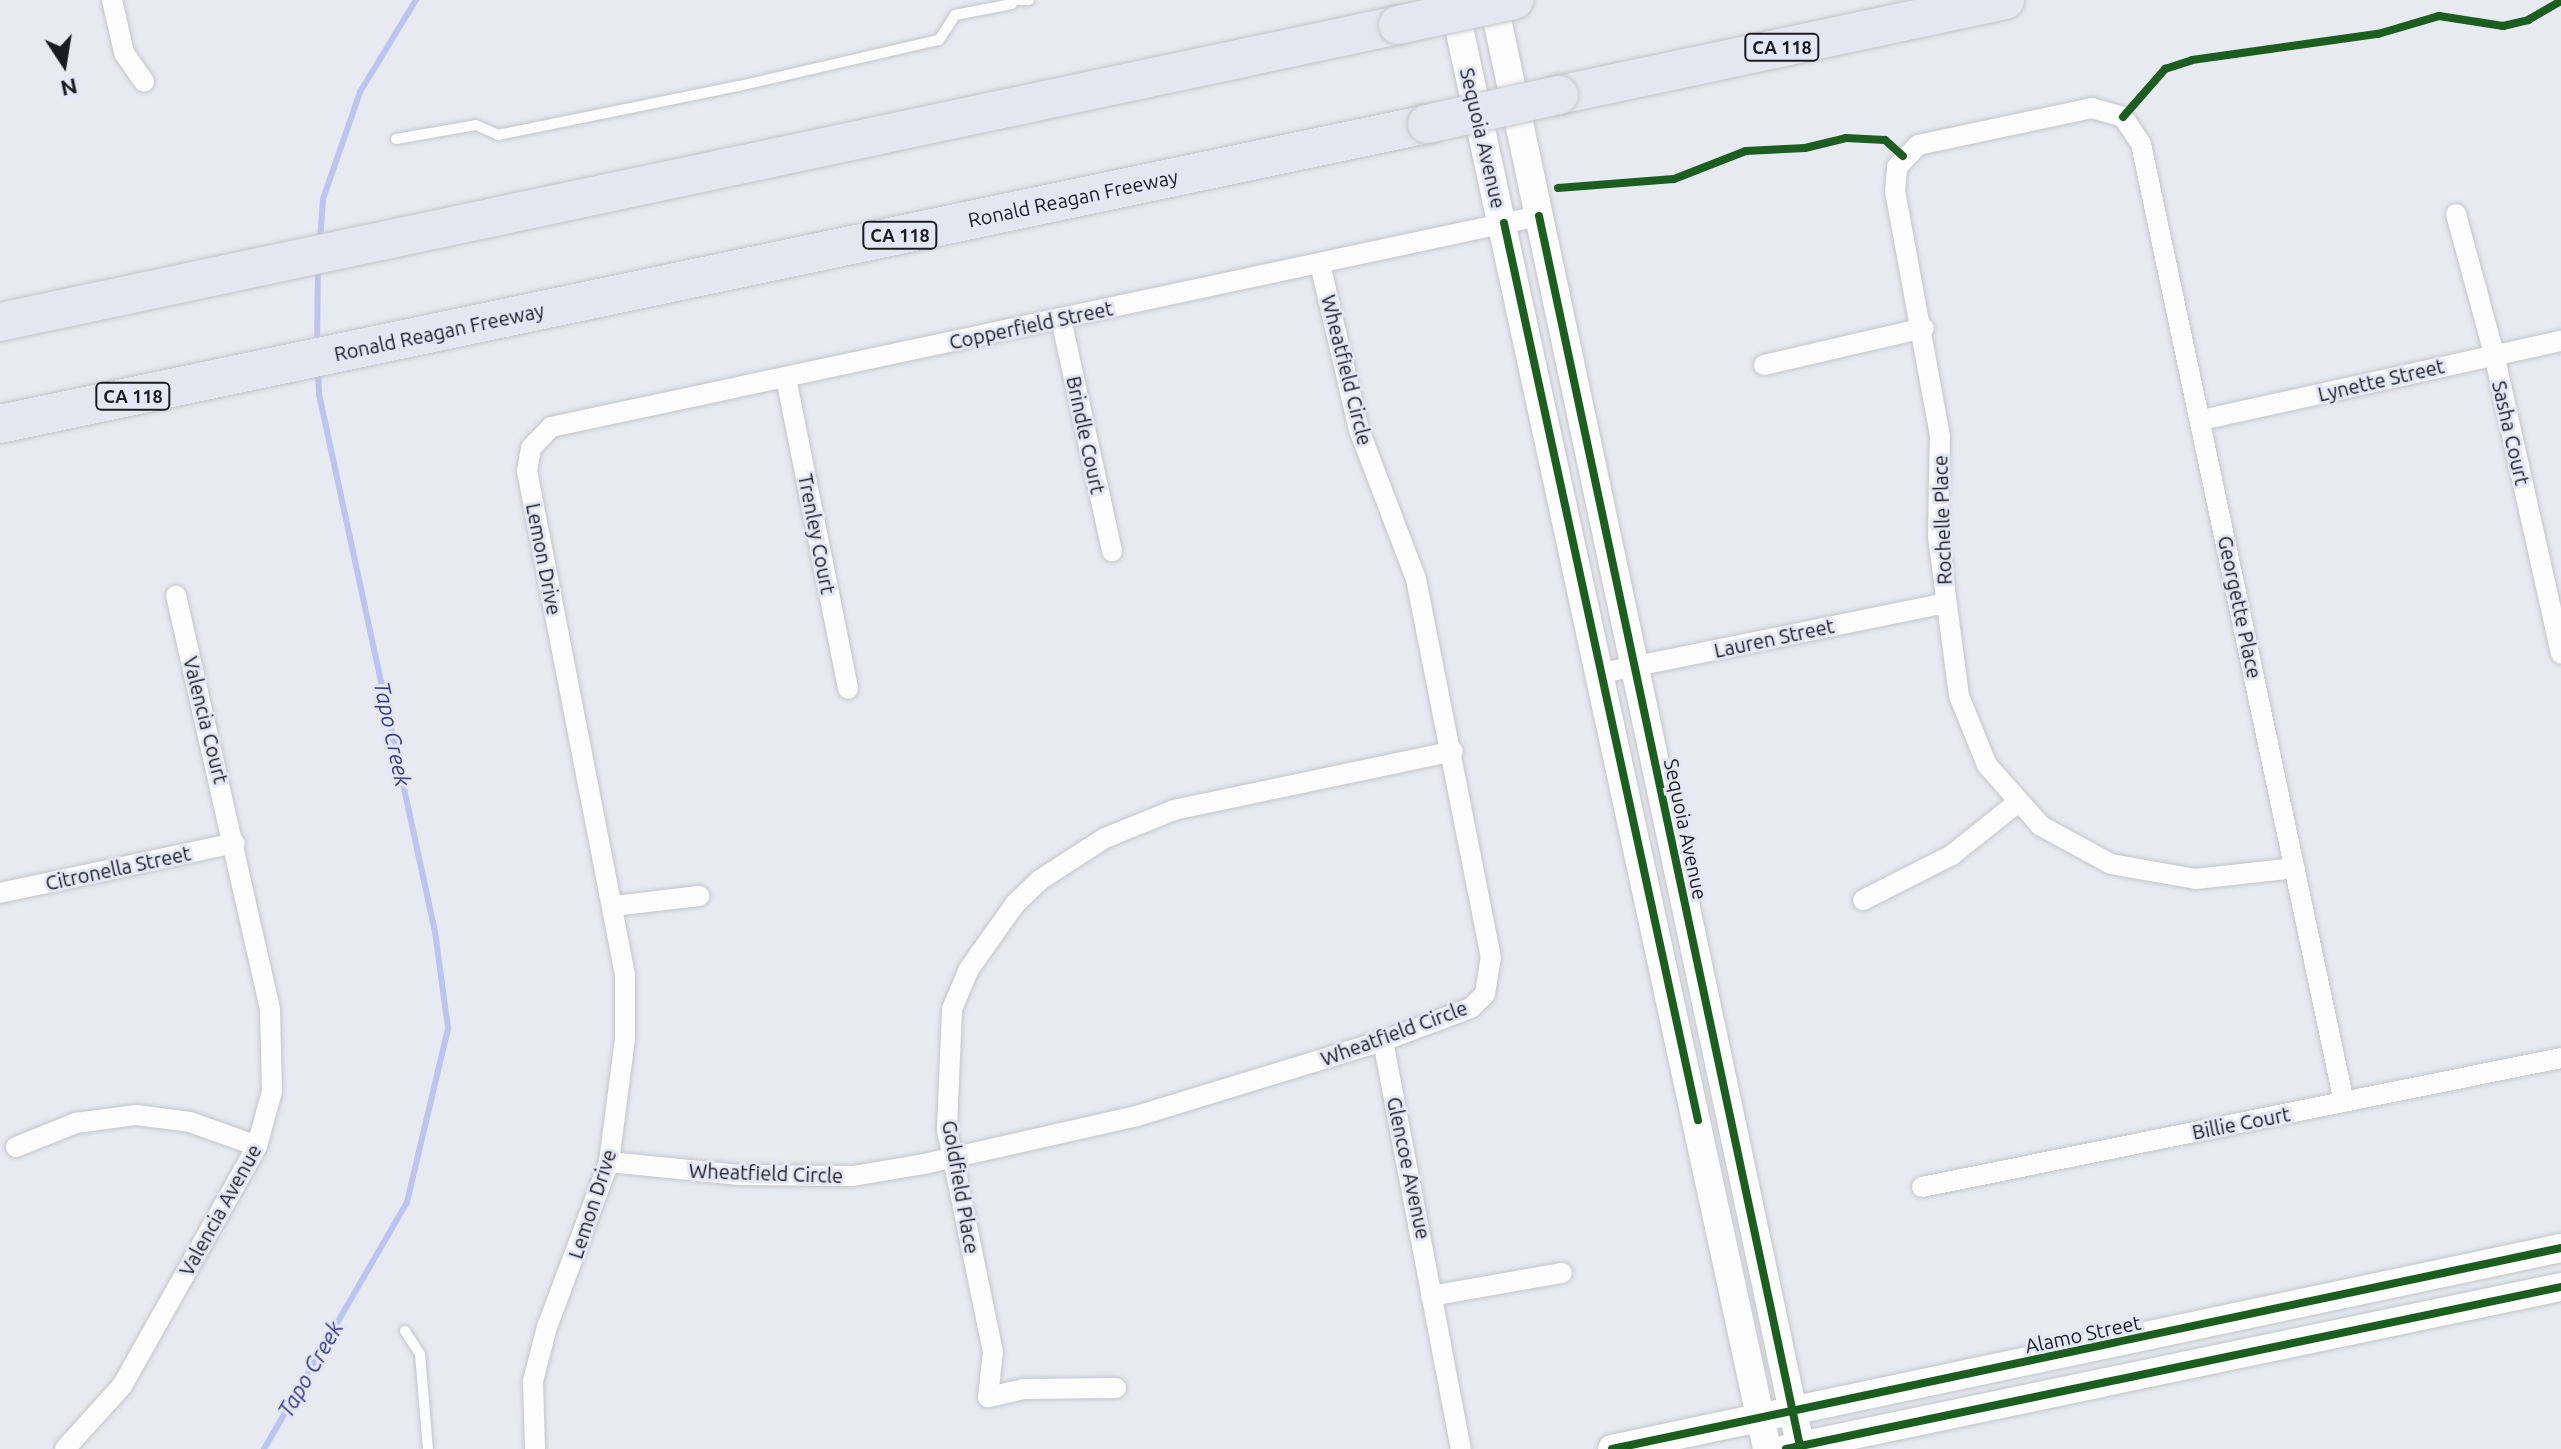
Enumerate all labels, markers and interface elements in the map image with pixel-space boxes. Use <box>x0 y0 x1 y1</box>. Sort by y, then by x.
north arrow <box>24 24 104 104</box>
road number: CA 118 <box>1744 33 1820 61</box>
street label: Sequoia Avenue <box>1455 65 1511 211</box>
text: N <box>58 74 80 102</box>
street label: Ronald Reagan Freeway <box>966 164 1180 232</box>
road number: CA 118 <box>862 221 938 249</box>
street label: Wheatfield Circle <box>1317 292 1377 448</box>
street label: Copperfield Street <box>947 296 1115 354</box>
street label: Ronald Reagan Freeway <box>332 298 546 366</box>
street label: Lynette Street <box>2315 354 2447 406</box>
street label: Brindle Court <box>1062 374 1110 496</box>
street label: Sasha Court <box>2487 378 2535 488</box>
road number: CA 118 <box>95 382 171 410</box>
street label: Rochelle Place <box>1928 455 1956 585</box>
street label: Trenley Court <box>794 472 840 596</box>
street label: Lemon Drive <box>521 501 567 617</box>
street label: Georgette Place <box>2213 533 2267 681</box>
street label: Lauren Street <box>1712 614 1836 662</box>
street label: Valencia Court <box>179 654 233 786</box>
water label: Tapo Creek <box>369 679 417 789</box>
street label: Sequoia Avenue <box>1659 756 1713 902</box>
street label: Citronella Street <box>43 841 193 895</box>
street label: Wheatfield Circle <box>1317 995 1471 1071</box>
street label: Glencoe Avenue <box>1382 1095 1436 1241</box>
street label: Billie Court <box>2190 1102 2292 1144</box>
street label: Goldfield Place <box>937 1119 985 1255</box>
street label: Valencia Avenue <box>174 1140 266 1280</box>
street label: Lemon Drive <box>563 1146 621 1262</box>
street label: Wheatfield Circle <box>688 1158 844 1188</box>
street label: Alamo Street <box>2023 1310 2143 1358</box>
water label: Tapo Creek <box>272 1316 348 1422</box>

